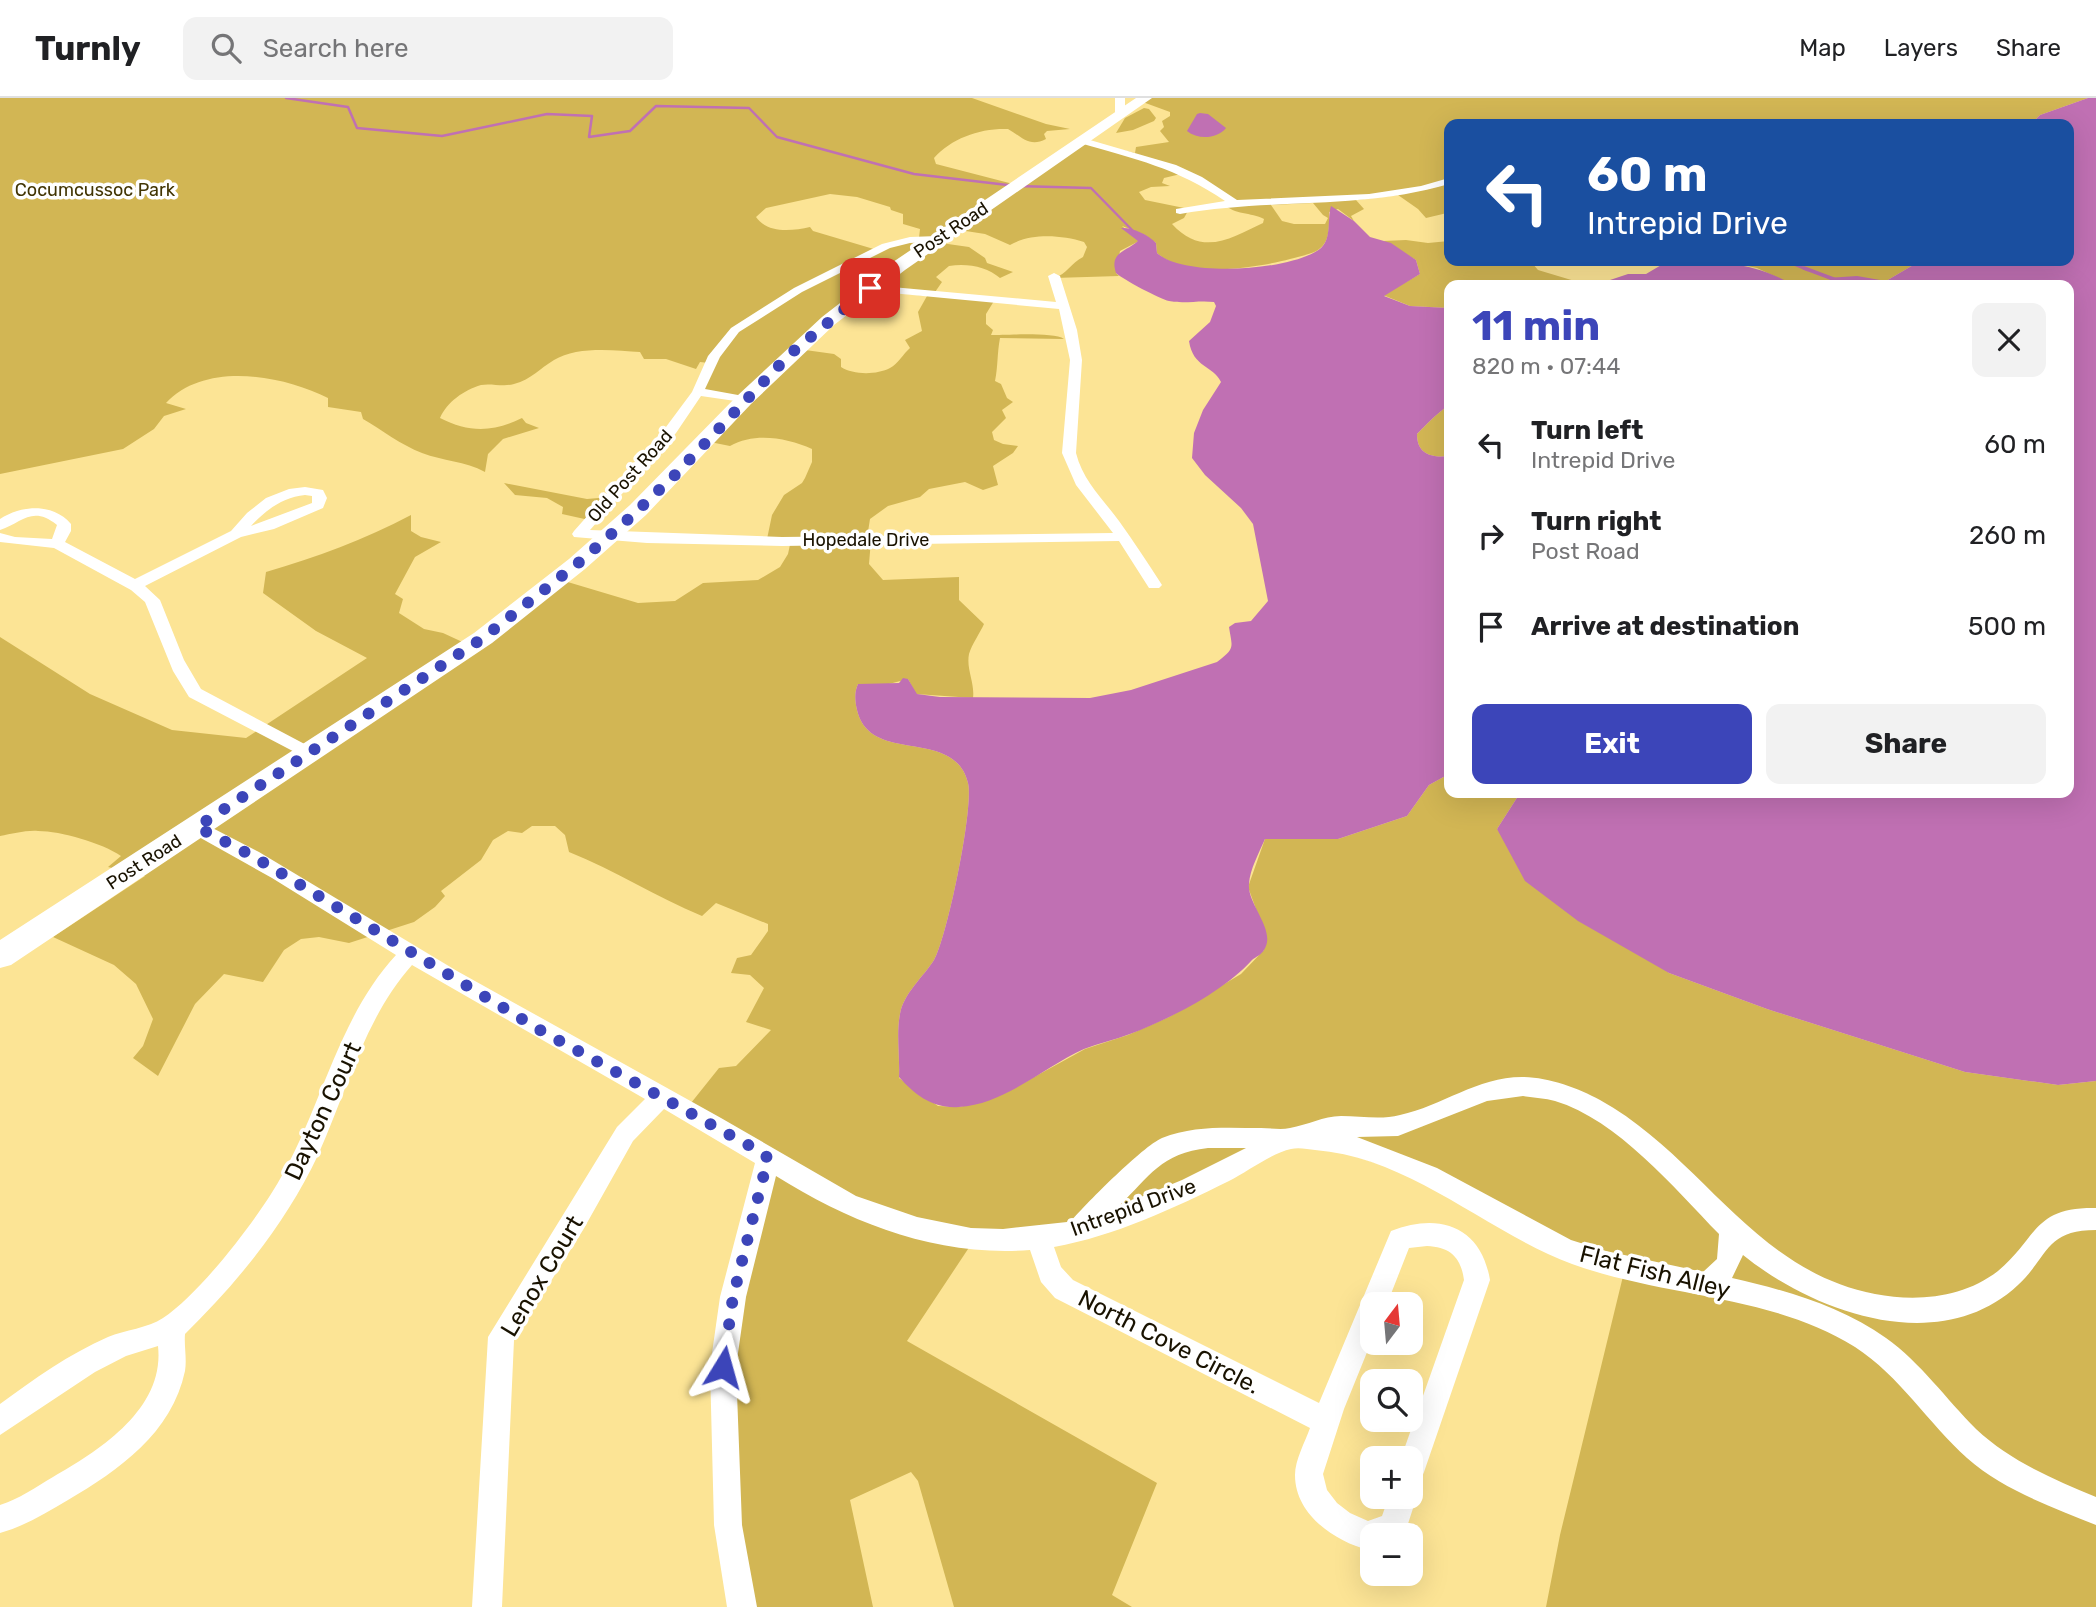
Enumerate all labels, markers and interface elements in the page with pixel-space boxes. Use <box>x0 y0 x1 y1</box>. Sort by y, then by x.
search box <box>183 17 673 80</box>
text: Turnly <box>35 29 141 68</box>
icon: search <box>207 29 245 67</box>
text: Search here <box>263 33 409 64</box>
text: Map <box>1799 34 1846 62</box>
text: Layers <box>1884 34 1958 62</box>
text: Share <box>1996 34 2061 62</box>
text: 60 m <box>1587 145 1708 203</box>
icon: left <box>1472 147 1563 238</box>
park label: Cocumcussoc Park <box>15 179 176 201</box>
street label: Post Road <box>910 197 992 263</box>
text: Intrepid Drive <box>1587 204 1788 242</box>
pin <box>840 258 900 318</box>
icon: arrive <box>851 269 889 307</box>
text: 11 min <box>1472 301 1600 351</box>
button: close <box>1972 303 2046 377</box>
text: 820 m · 07:44 <box>1472 352 1621 380</box>
text: Turn left <box>1531 415 1643 446</box>
street label: Old Post Road <box>583 425 677 527</box>
icon: left <box>1472 426 1510 464</box>
text: 60 m <box>1984 429 2046 460</box>
text: Intrepid Drive <box>1531 446 1675 474</box>
text: Turn right <box>1531 506 1661 537</box>
icon: right <box>1472 517 1510 555</box>
text: 260 m <box>1969 520 2046 551</box>
street label: Hopedale Drive <box>803 529 929 551</box>
text: Post Road <box>1531 537 1640 565</box>
icon: arrive <box>1472 608 1510 646</box>
text: Arrive at destination <box>1531 611 1799 642</box>
text: 500 m <box>1968 611 2046 642</box>
button: Exit <box>1472 704 1752 784</box>
button: Share <box>1766 704 2046 784</box>
street label: Post Road <box>102 830 186 894</box>
street label: Dayton Court <box>279 1038 367 1184</box>
street label: Intrepid Drive <box>1067 1173 1199 1241</box>
street label: Lenox Court <box>495 1210 589 1342</box>
street label: Flat Fish Alley <box>1577 1240 1733 1304</box>
street label: North Cove Circle. <box>1073 1284 1265 1400</box>
north arrow <box>1360 1292 1423 1354</box>
map controls <box>1360 1292 1423 1586</box>
position arrow <box>686 1330 760 1404</box>
button: search <box>1360 1369 1423 1432</box>
button: + <box>1360 1446 1423 1509</box>
button: − <box>1360 1523 1423 1586</box>

